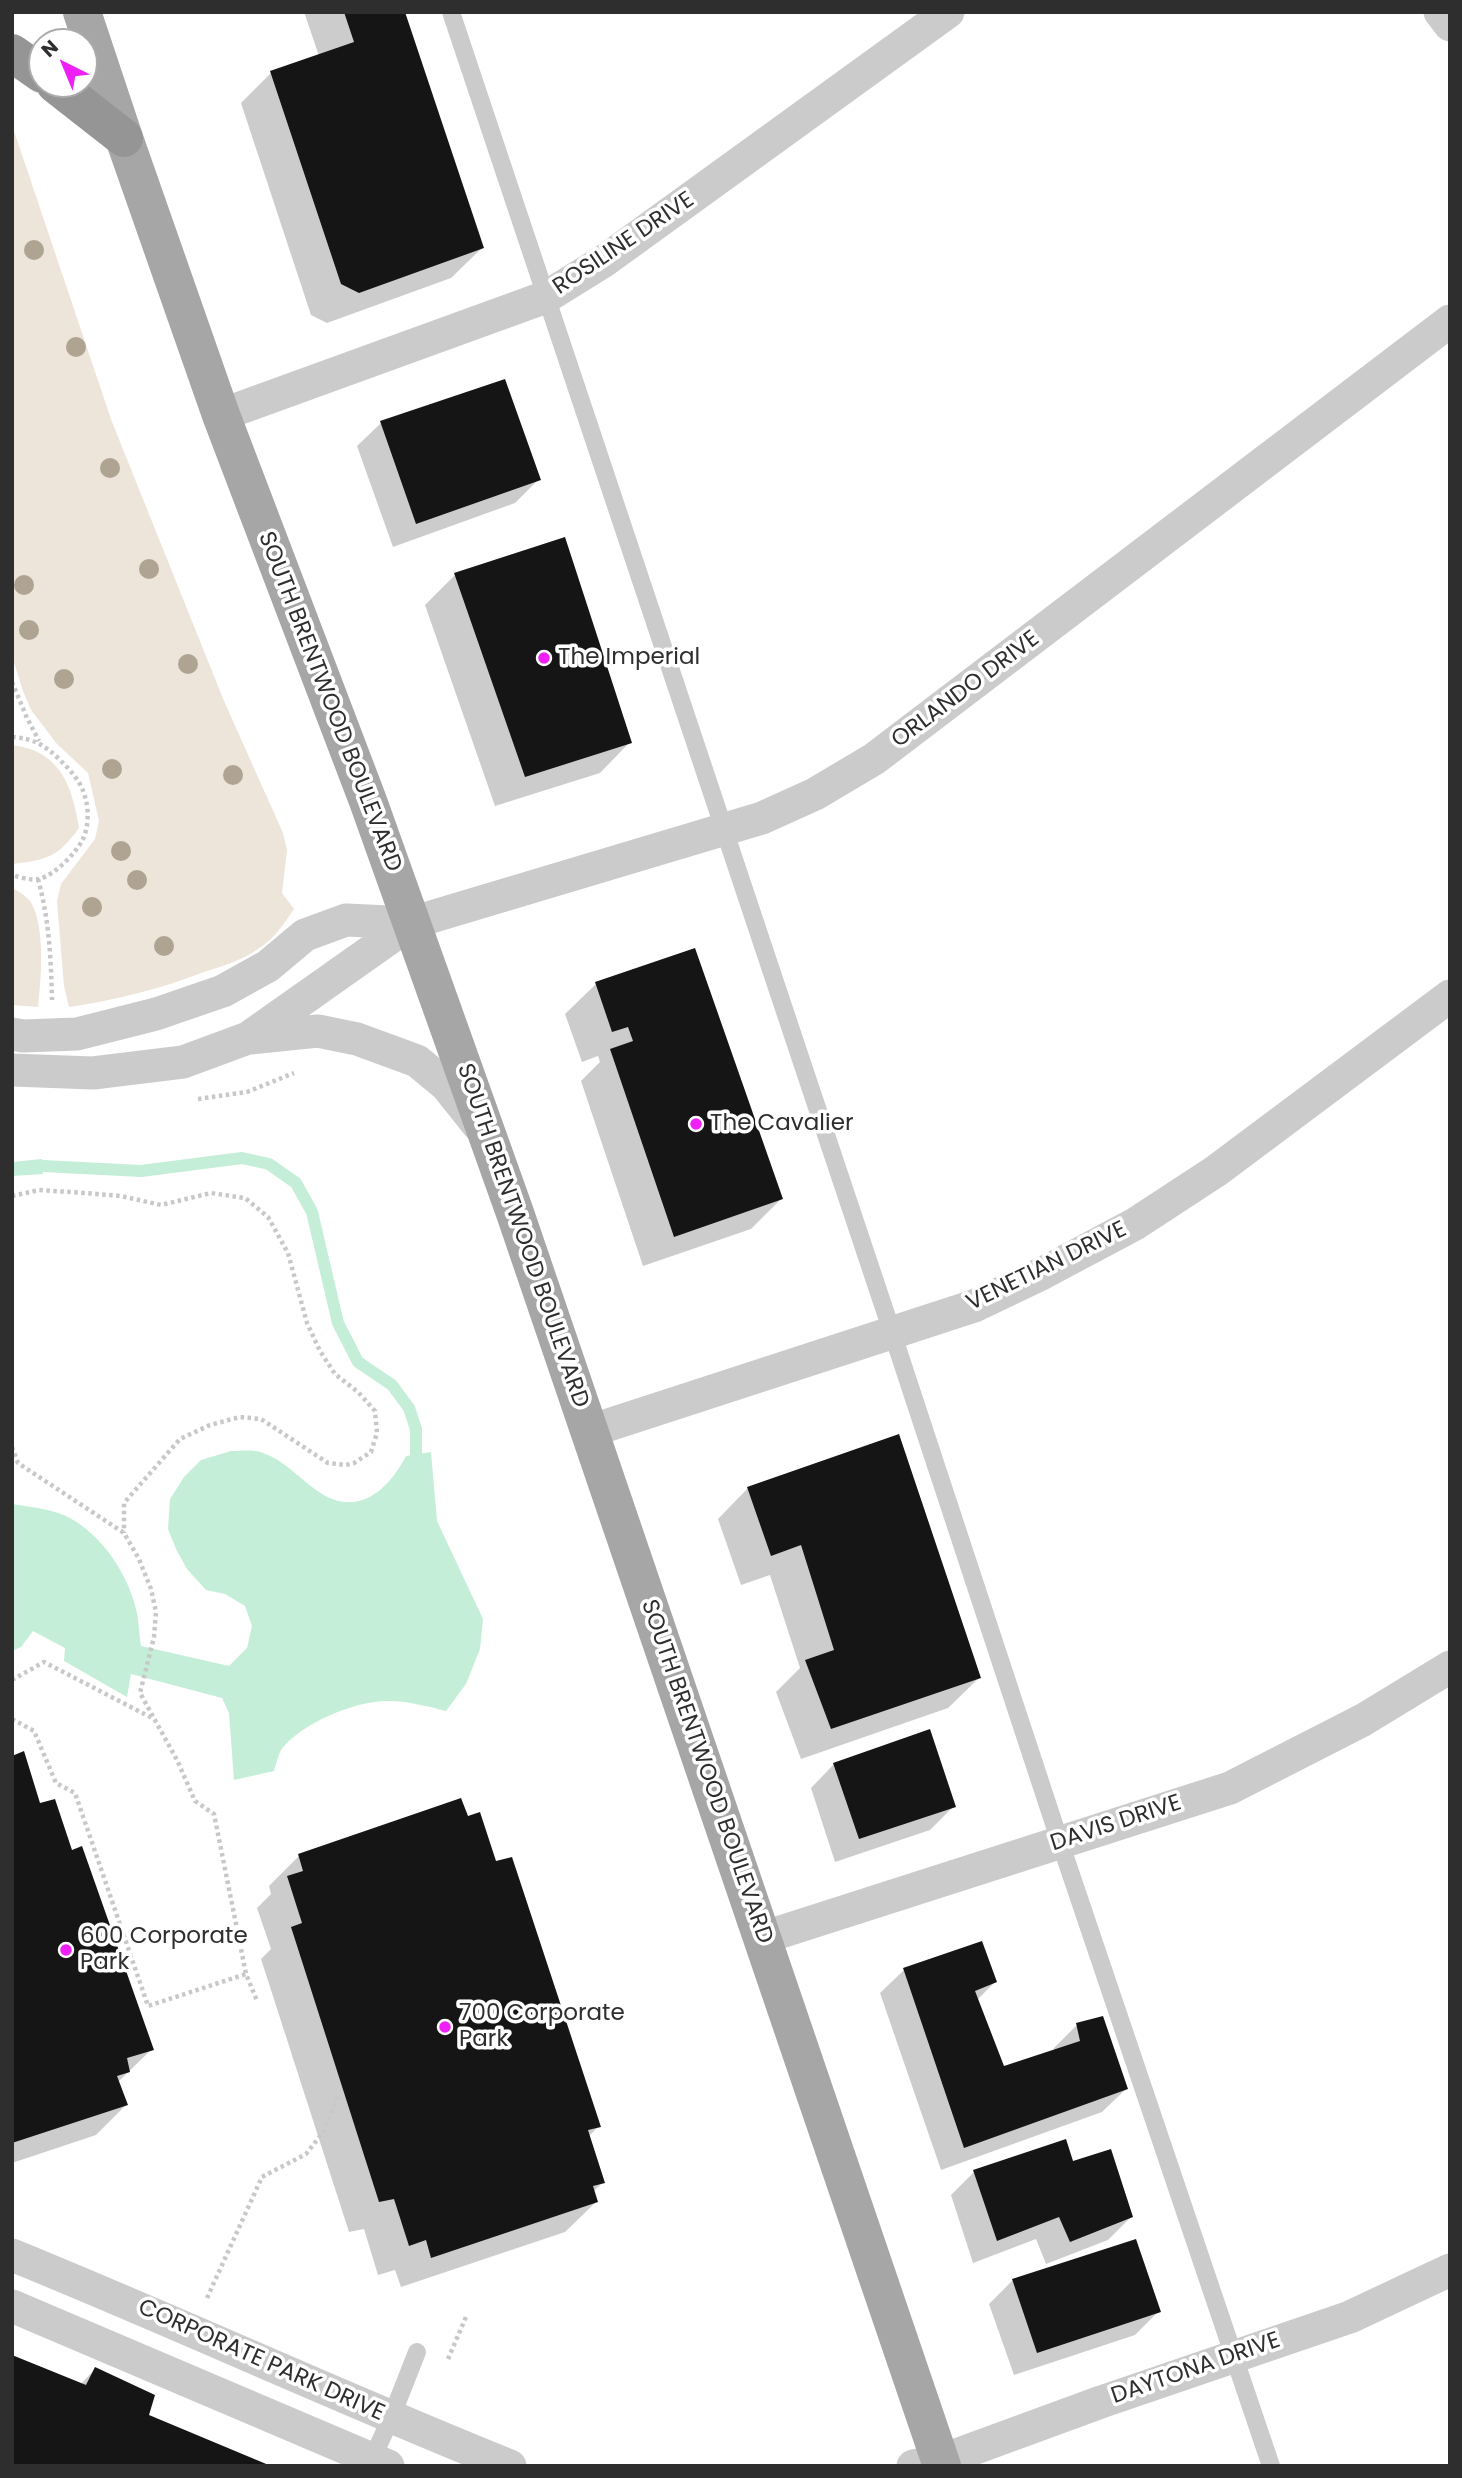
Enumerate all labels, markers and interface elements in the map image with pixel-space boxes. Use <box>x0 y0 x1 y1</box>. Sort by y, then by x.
north arrow <box>28 28 98 98</box>
text: N <box>35 34 64 63</box>
street label: ROSILINE DRIVE <box>548 187 700 301</box>
street label: SOUTH BRENTWOOD BOULEVARD <box>251 528 407 876</box>
street label: ORLANDO DRIVE <box>887 626 1045 754</box>
place label: The Imperial <box>558 644 700 672</box>
marker: The Imperial <box>536 650 552 666</box>
street label: SOUTH BRENTWOOD BOULEVARD <box>450 1060 594 1412</box>
place label: The Cavalier <box>710 1110 853 1138</box>
marker: The Cavalier <box>688 1116 704 1132</box>
street label: VENETIAN DRIVE <box>963 1216 1131 1318</box>
street label: SOUTH BRENTWOOD BOULEVARD <box>634 1596 778 1948</box>
street label: DAVIS DRIVE <box>1047 1790 1185 1858</box>
place label: 600 Corporate Park <box>80 1923 248 1977</box>
marker: 600 Corporate Park <box>58 1942 74 1958</box>
place label: 700 Corporate Park <box>459 2000 625 2054</box>
marker: 700 Corporate Park <box>437 2019 453 2035</box>
street label: CORPORATE PARK DRIVE <box>133 2294 389 2428</box>
street label: DAYTONA DRIVE <box>1108 2327 1284 2411</box>

